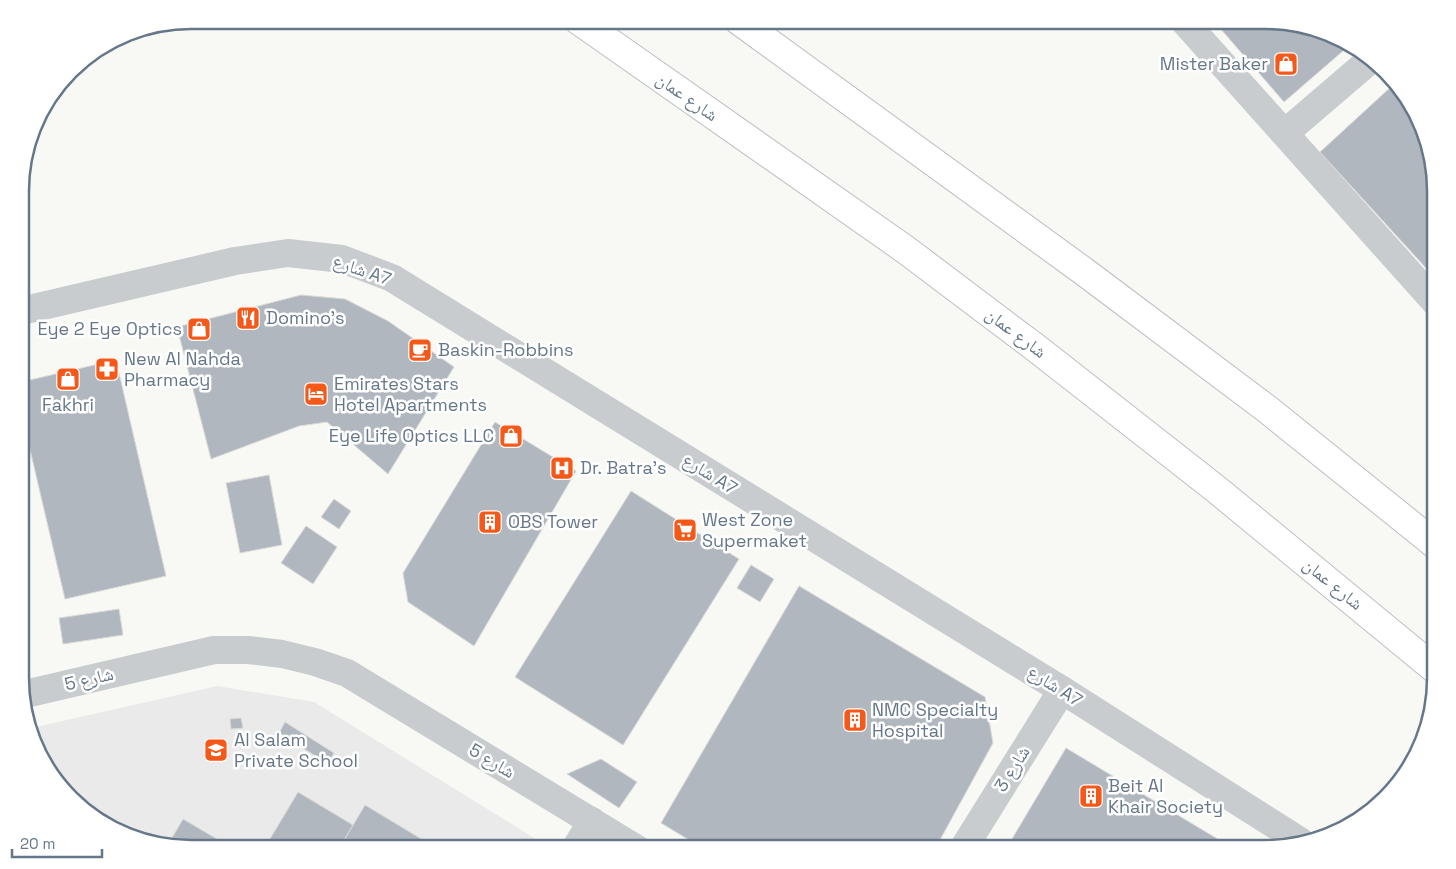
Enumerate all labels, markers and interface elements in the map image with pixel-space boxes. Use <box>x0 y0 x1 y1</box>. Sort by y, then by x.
shop icon: Mister Baker <box>1273 51 1299 77</box>
place label: Mister Baker <box>1160 52 1268 75</box>
street label: شارع عمان <box>652 67 723 126</box>
street label: شارع A7 <box>330 249 394 290</box>
street label: شارع عمان <box>981 302 1051 363</box>
restaurant icon: Domino's <box>235 305 261 331</box>
place label: Domino's <box>266 306 344 329</box>
shop icon: Eye 2 Eye Optics <box>186 316 212 342</box>
place label: Eye 2 Eye Optics <box>37 317 182 340</box>
cafe icon: Baskin-Robbins <box>407 337 433 363</box>
place label: Baskin-Robbins <box>438 338 574 361</box>
place label: New Al Nahda Pharmacy <box>124 347 241 391</box>
pharmacy icon: New Al Nahda Pharmacy <box>94 356 120 382</box>
shop icon: Fakhri <box>55 366 81 392</box>
place label: Emirates Stars Hotel Apartments <box>334 372 487 416</box>
hotel icon: Emirates Stars Hotel Apartments <box>303 381 329 407</box>
place label: Fakhri <box>42 393 94 416</box>
shop icon: Eye Life Optics LLC <box>498 423 524 449</box>
place label: Eye Life Optics LLC <box>329 424 494 447</box>
street label: شارع A7 <box>679 448 742 499</box>
hospital icon: Dr. Batra's <box>549 455 575 481</box>
place label: Dr. Batra's <box>580 456 666 479</box>
place label: West Zone Supermaket <box>702 508 807 552</box>
building icon: OBS Tower <box>477 509 503 535</box>
place label: OBS Tower <box>508 510 598 533</box>
supermarket icon: West Zone Supermaket <box>672 517 698 543</box>
street label: شارع عمان <box>1299 552 1368 615</box>
street label: شارع A7 <box>1024 660 1087 711</box>
street label: شارع 5 <box>62 662 116 695</box>
place label: NMC Specialty Hospital <box>872 698 998 742</box>
building icon: NMC Specialty Hospital <box>842 707 868 733</box>
place label: Al Salam Private School <box>234 728 358 772</box>
school or university icon: Al Salam Private School <box>203 737 229 763</box>
street label: شارع 5 <box>465 738 519 783</box>
street label: شارع 3 <box>989 742 1035 796</box>
place label: Beit Al Khair Society <box>1108 774 1223 818</box>
building icon: Beit Al Khair Society <box>1078 783 1104 809</box>
scale bar <box>12 826 102 858</box>
text: 20 m <box>20 834 55 853</box>

